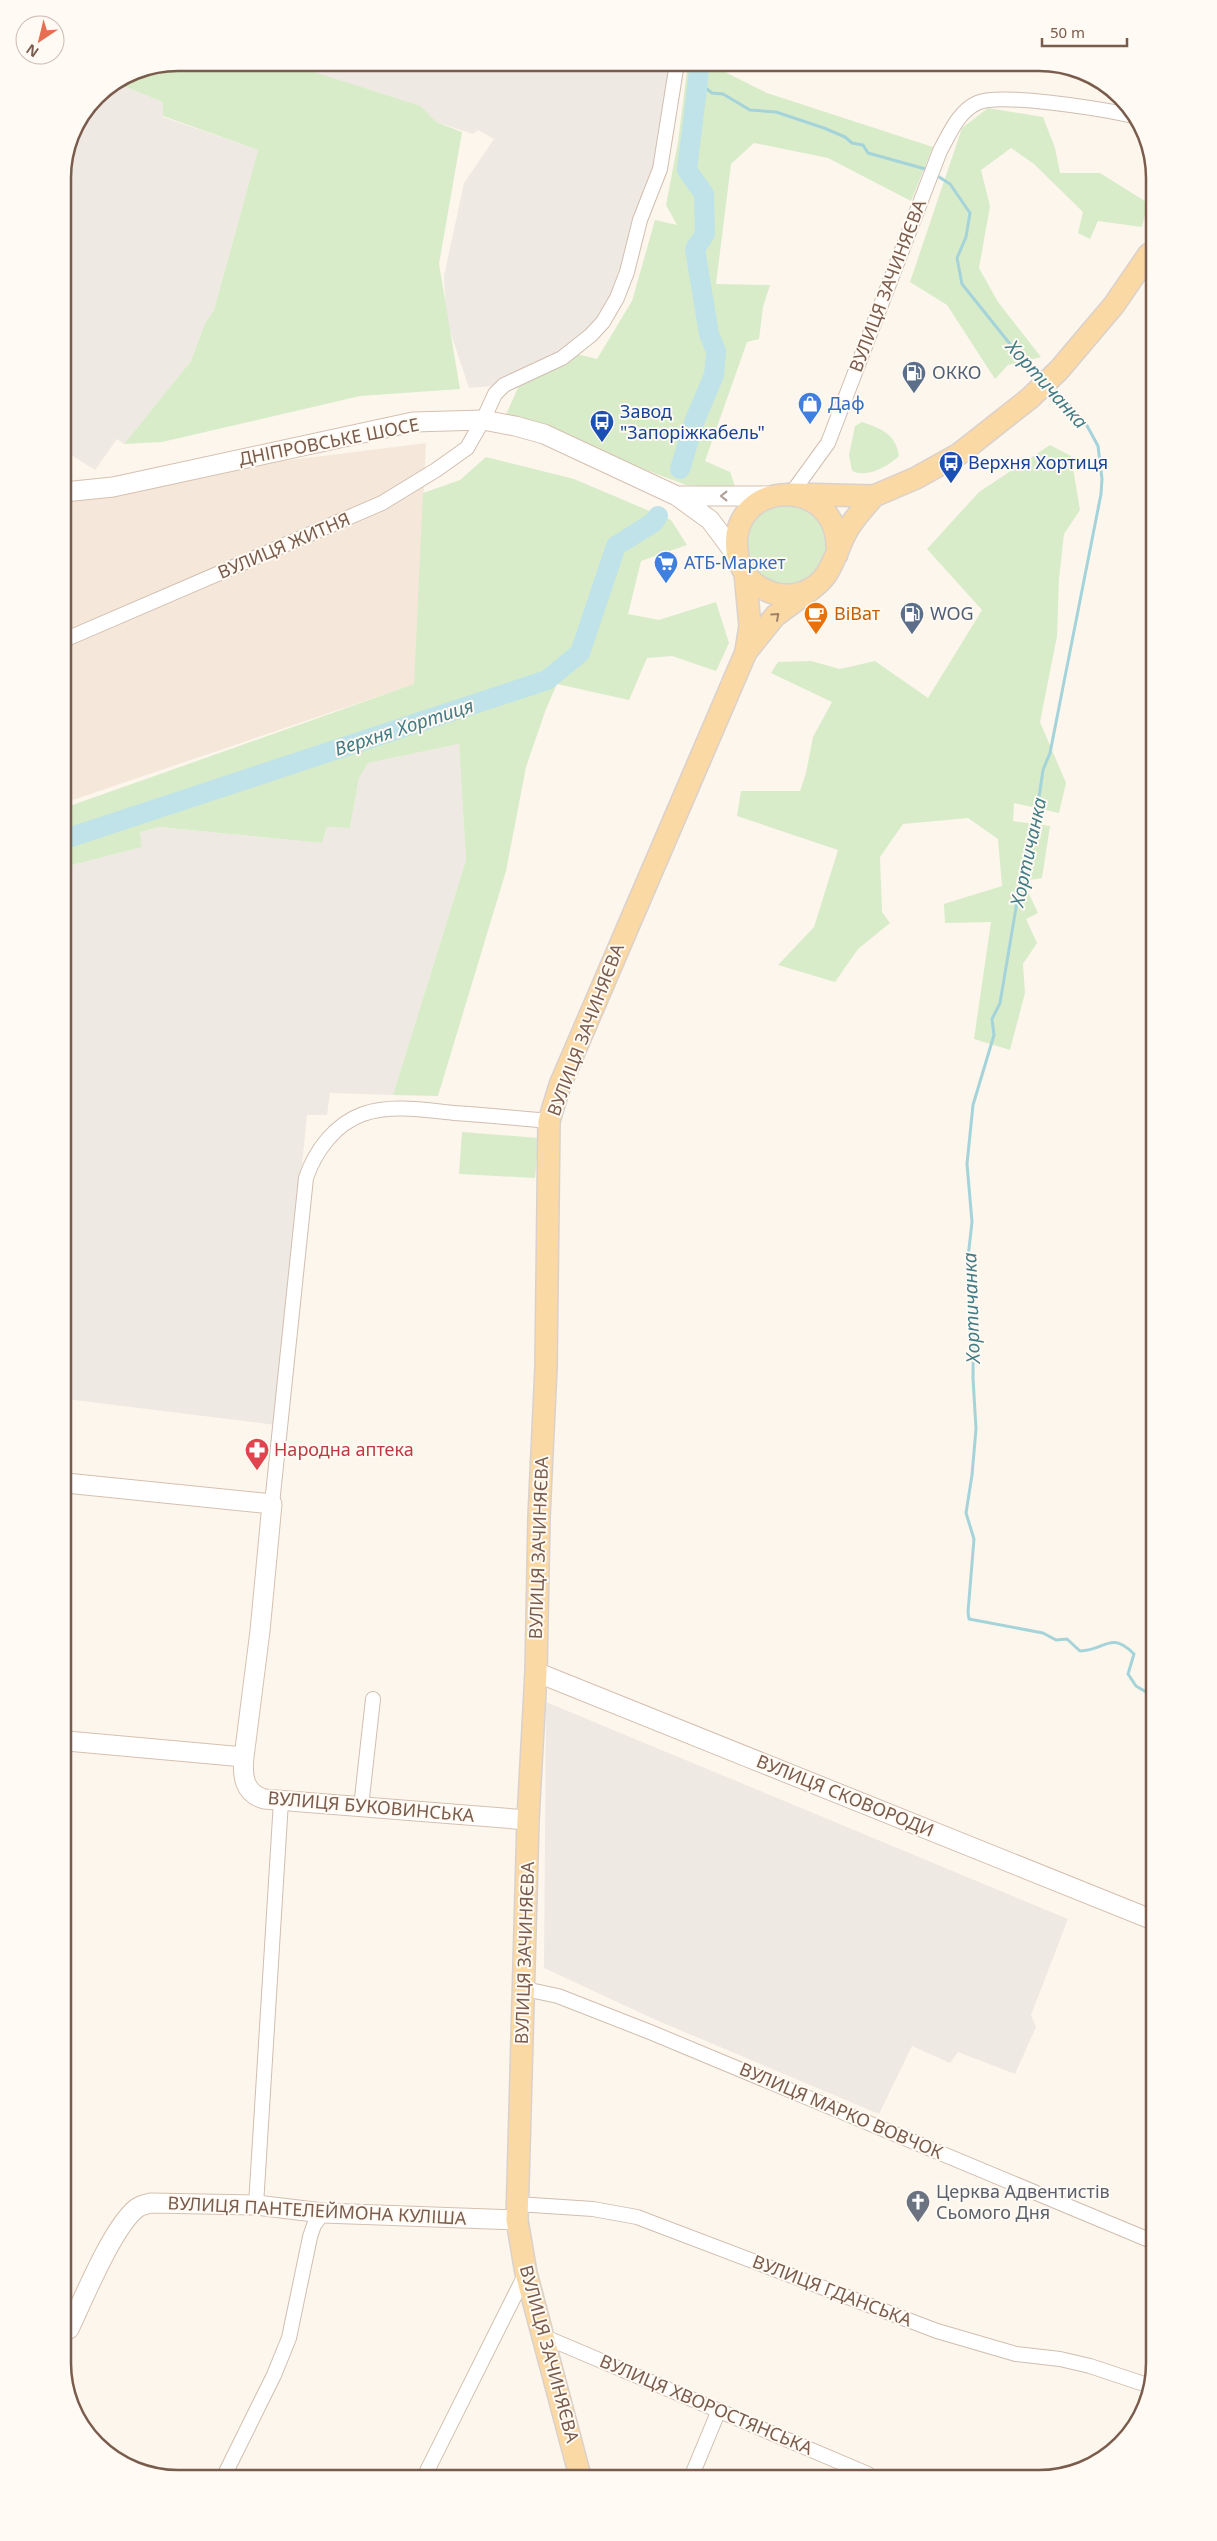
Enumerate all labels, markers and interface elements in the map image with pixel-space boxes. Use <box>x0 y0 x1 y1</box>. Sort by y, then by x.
north arrow <box>15 15 65 65</box>
scale bar <box>1042 15 1127 47</box>
text: 50 m <box>1050 22 1085 42</box>
text: N <box>22 40 42 62</box>
street label: ВУЛИЦЯ ЗАЧИНЯЄВА <box>843 195 931 375</box>
water label: Хортичанка <box>1000 333 1094 434</box>
fuel station icon: ОККО <box>901 360 927 394</box>
place label: ОККО <box>932 360 982 384</box>
shop icon: Даф <box>797 391 823 425</box>
place label: Даф <box>828 391 864 415</box>
place label: Завод "Запоріжкабель" <box>620 399 765 444</box>
bus stop icon: Завод "Запоріжкабель" <box>589 409 615 443</box>
street label: ДНІПРОВСЬКЕ ШОСЕ <box>237 412 421 470</box>
bus stop icon: Верхня Хортиця <box>938 450 964 484</box>
place label: Верхня Хортиця <box>968 450 1108 474</box>
one-way arrow <box>719 491 727 501</box>
street label: ВУЛИЦЯ ЖИТНЯ <box>214 506 353 584</box>
supermarket icon: АТБ-Маркет <box>653 550 679 584</box>
place label: АТБ-Маркет <box>684 550 786 574</box>
cafe icon: ВіВат <box>803 601 829 635</box>
place label: ВіВат <box>834 601 881 625</box>
fuel station icon: WOG <box>899 601 925 635</box>
place label: WOG <box>930 601 974 625</box>
one-way arrow <box>771 613 780 622</box>
water label: Верхня Хортиця <box>331 692 477 762</box>
water label: Хортичанка <box>1004 795 1052 910</box>
street label: ВУЛИЦЯ ЗАЧИНЯЄВА <box>541 939 629 1119</box>
water label: Хортичанка <box>956 1252 986 1365</box>
pharmacy icon: Народна аптека <box>244 1437 270 1471</box>
place label: Народна аптека <box>274 1437 414 1461</box>
street label: ВУЛИЦЯ ЗАЧИНЯЄВА <box>523 1456 553 1640</box>
street label: ВУЛИЦЯ СКОВОРОДИ <box>753 1748 938 1842</box>
street label: ВУЛИЦЯ БУКОВИНСЬКА <box>267 1785 476 1827</box>
street label: ВУЛИЦЯ ЗАЧИНЯЄВА <box>509 1861 539 2045</box>
street label: ВУЛИЦЯ МАРКО ВОВЧОК <box>736 2056 948 2164</box>
place label: Церква Адвентистів Сьомого Дня <box>936 2179 1110 2224</box>
church icon: Церква Адвентистів Сьомого Дня <box>905 2189 931 2223</box>
street label: ВУЛИЦЯ ПАНТЕЛЕЙМОНА КУЛІША <box>167 2190 468 2230</box>
street label: ВУЛИЦЯ ГДАНСЬКА <box>749 2249 916 2332</box>
street label: ВУЛИЦЯ ЗАЧИНЯЄВА <box>515 2262 585 2446</box>
street label: ВУЛИЦЯ ХВОРОСТЯНСЬКА <box>596 2348 817 2460</box>

